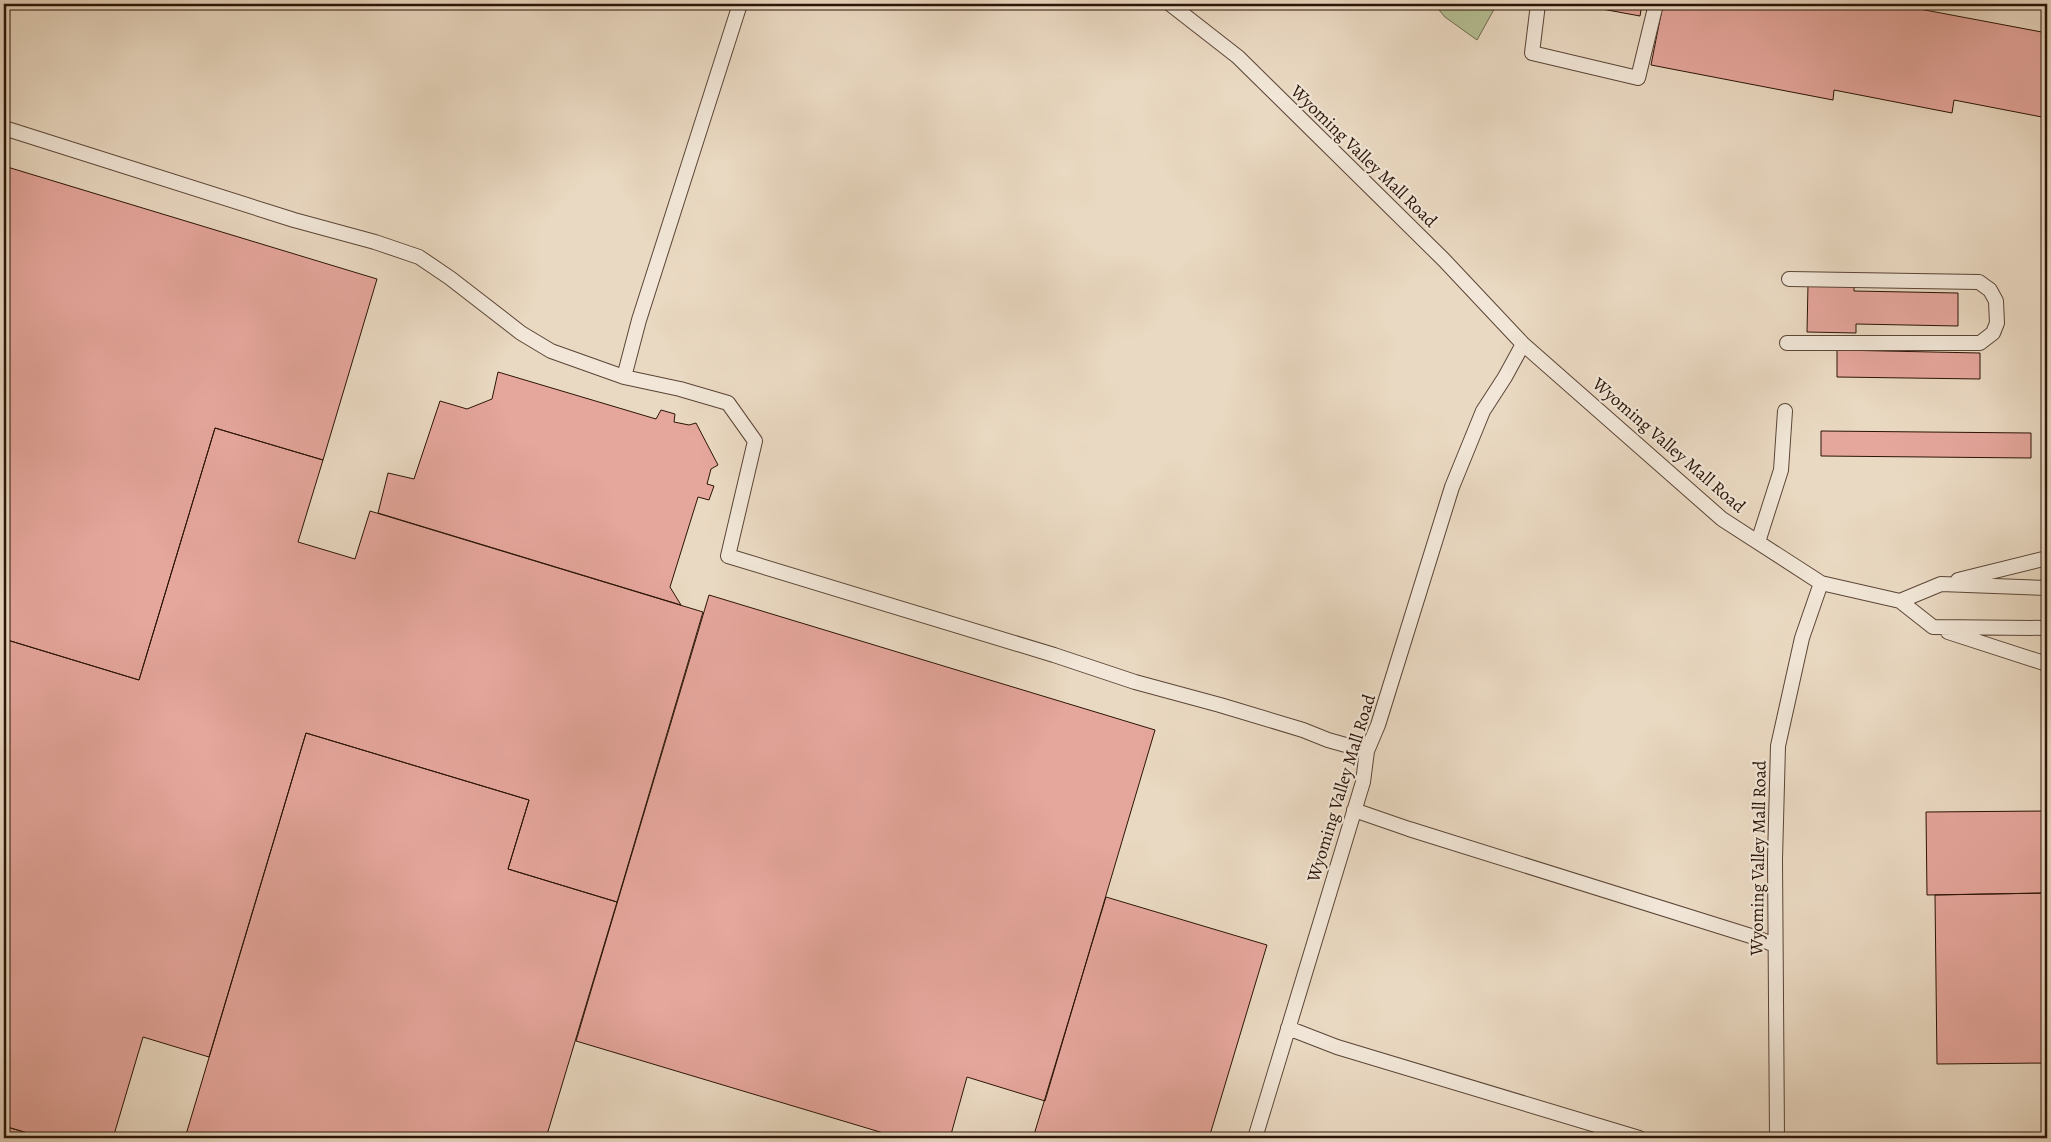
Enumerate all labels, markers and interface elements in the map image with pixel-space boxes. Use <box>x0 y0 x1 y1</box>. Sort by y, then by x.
street label: Wyoming Valley Mall Road <box>1285 79 1443 233</box>
street label: Wyoming Valley Mall Road <box>1587 371 1751 518</box>
street label: Wyoming Valley Mall Road <box>1301 691 1381 886</box>
street label: Wyoming Valley Mall Road <box>1744 760 1772 957</box>

